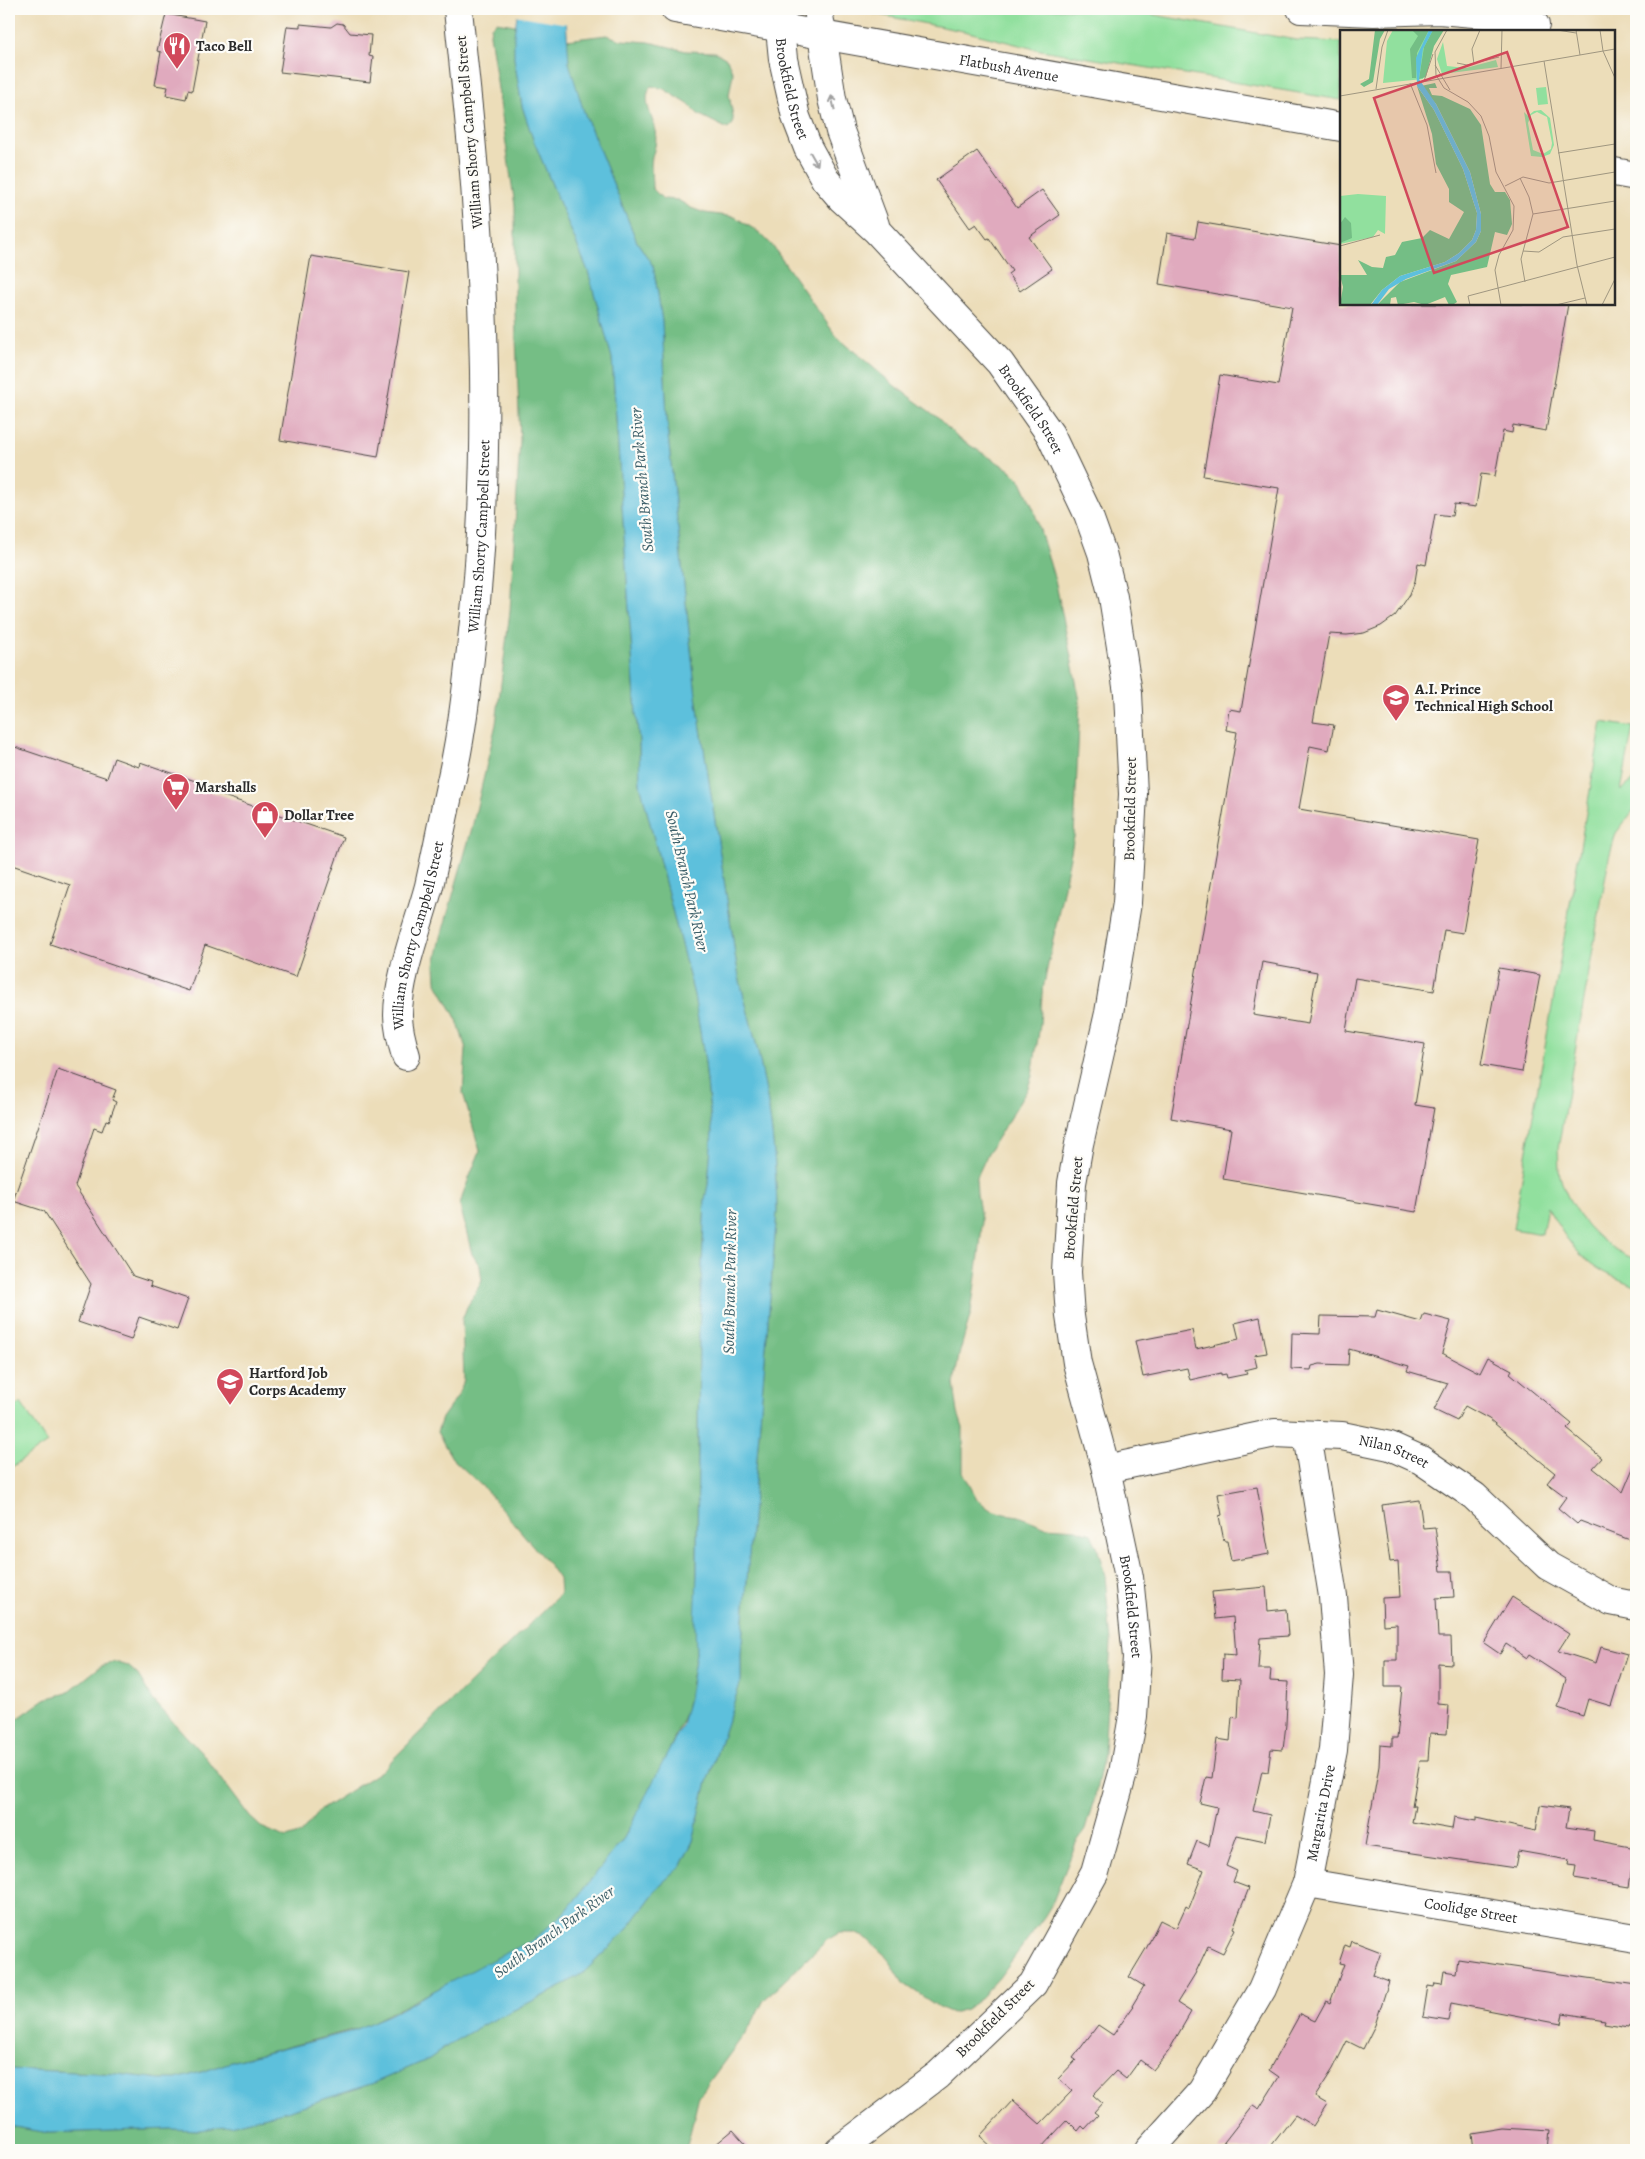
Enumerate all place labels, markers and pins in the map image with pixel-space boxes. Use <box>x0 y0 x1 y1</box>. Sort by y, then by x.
restaurant icon: Taco Bell <box>162 31 192 70</box>
place label: Taco Bell <box>196 36 252 56</box>
place label: A.I. Prince Technical High School <box>1414 679 1553 716</box>
school or university icon: A.I. Prince Technical High School <box>1381 683 1411 722</box>
supermarket icon: Marshalls <box>161 772 191 811</box>
place label: Marshalls <box>195 777 256 797</box>
shop icon: Dollar Tree <box>250 800 280 839</box>
place label: Dollar Tree <box>284 805 354 825</box>
place label: Hartford Job Corps Academy <box>249 1363 347 1400</box>
school or university icon: Hartford Job Corps Academy <box>215 1367 245 1406</box>

